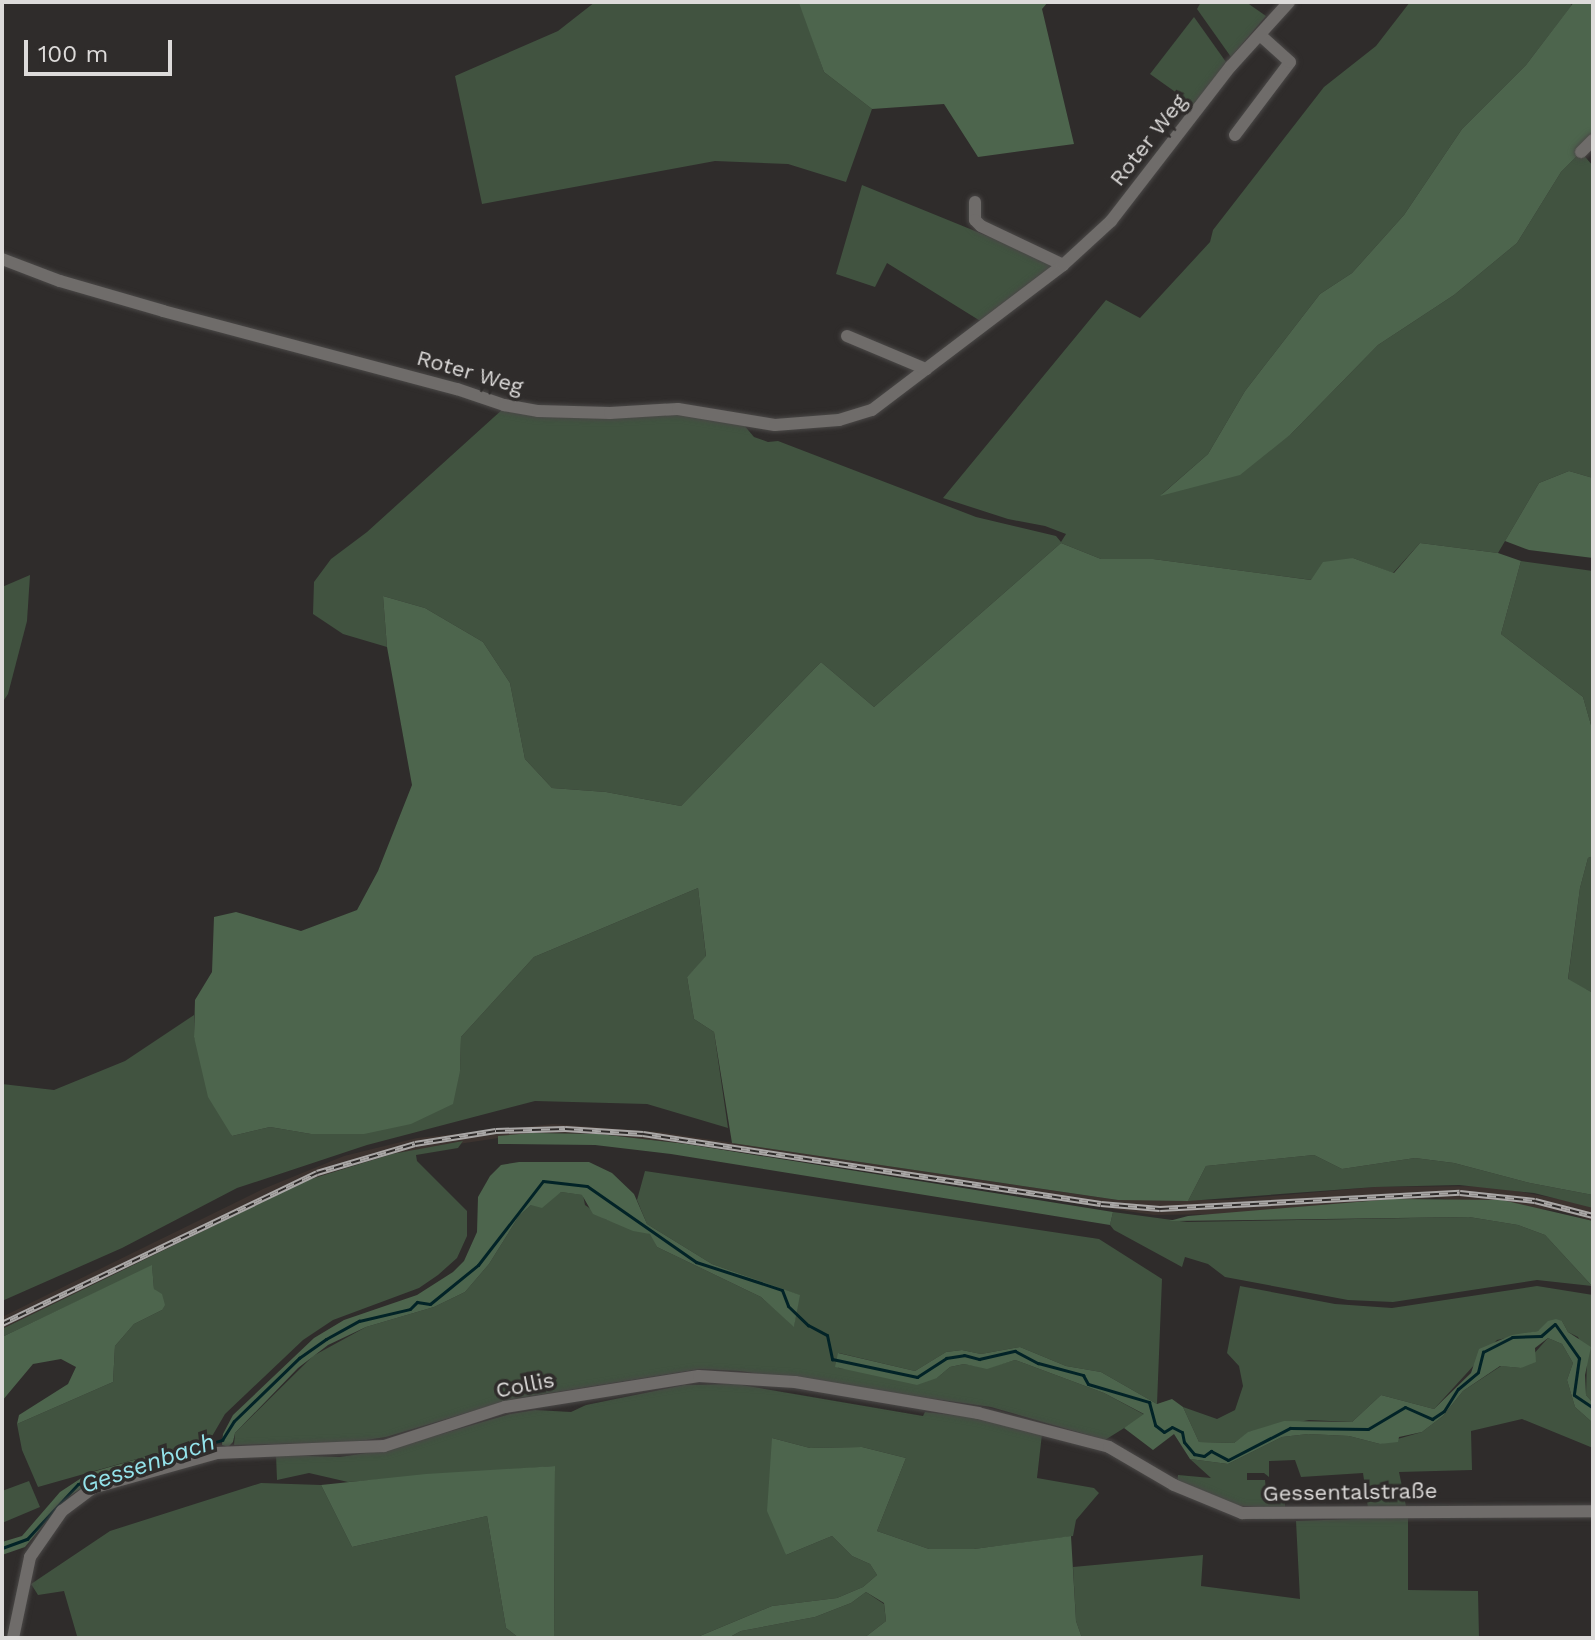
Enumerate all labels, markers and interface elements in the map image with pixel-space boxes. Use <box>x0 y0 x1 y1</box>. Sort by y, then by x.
scale bar <box>28 24 176 74</box>
text: 100 m <box>38 40 108 68</box>
street label: Roter Weg <box>1104 88 1192 192</box>
street label: Roter Weg <box>413 344 527 400</box>
street label: Collis <box>493 1366 557 1404</box>
water label: Gessenbach <box>77 1428 219 1500</box>
street label: Gessentalstraße <box>1262 1477 1438 1507</box>

